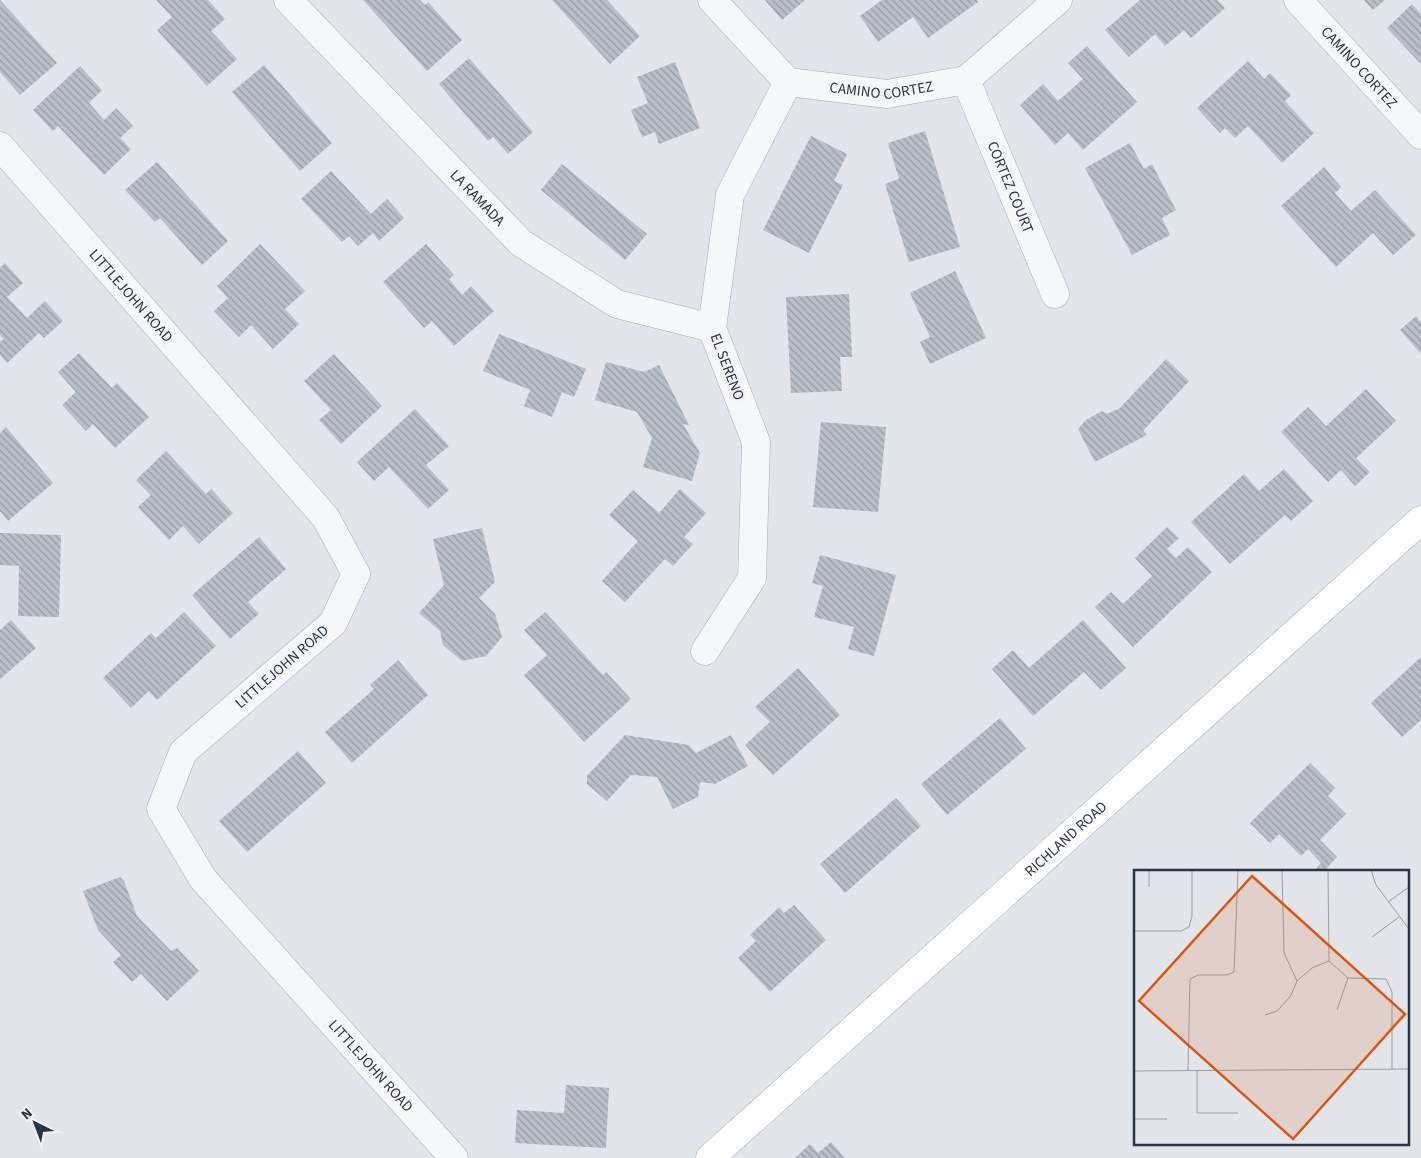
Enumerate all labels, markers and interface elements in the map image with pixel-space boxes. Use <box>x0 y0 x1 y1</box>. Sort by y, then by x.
street label: CAMINO CORTEZ <box>1316 21 1402 113</box>
street label: CAMINO CORTEZ <box>828 75 935 105</box>
street label: CORTEZ COURT <box>982 138 1039 236</box>
street label: LA RAMADA <box>445 165 511 231</box>
street label: LITTLEJOHN ROAD <box>84 244 178 347</box>
street label: EL SERENO <box>705 330 749 404</box>
street label: LITTLEJOHN ROAD <box>231 620 333 714</box>
street label: RICHLAND ROAD <box>1020 796 1112 881</box>
inset map <box>1134 870 1408 1146</box>
street label: LITTLEJOHN ROAD <box>324 1015 418 1117</box>
north arrow <box>10 1098 60 1148</box>
text: N <box>17 1104 37 1125</box>

